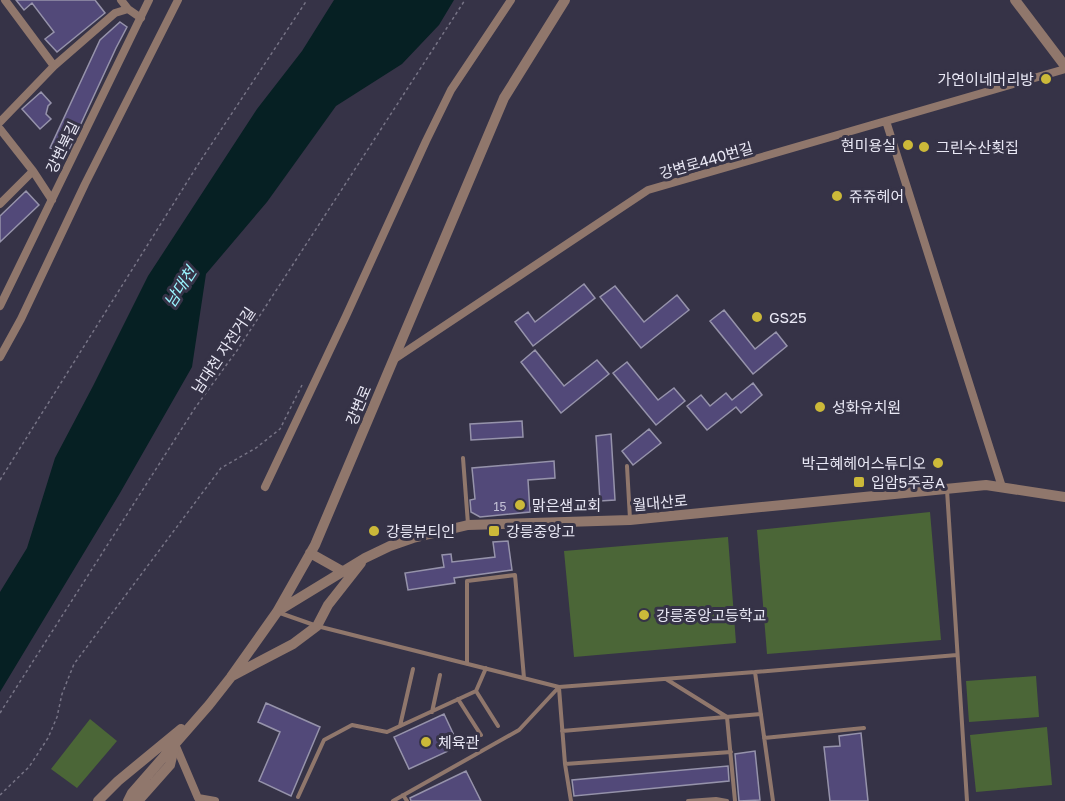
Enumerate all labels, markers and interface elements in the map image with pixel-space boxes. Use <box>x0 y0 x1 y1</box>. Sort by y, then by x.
place label: 가연이네머리방 <box>937 70 1034 88</box>
marker: 가연이네머리방 <box>1039 72 1053 86</box>
street label: 강변북길 <box>42 118 82 176</box>
place label: 현미용실 <box>841 136 896 154</box>
street label: 강변로440번길 <box>657 138 755 182</box>
marker: 현미용실 <box>901 138 915 152</box>
place label: 그린수산횟집 <box>936 138 1019 156</box>
marker: 그린수산횟집 <box>917 140 931 154</box>
place label: 쥬쥬헤어 <box>849 187 904 205</box>
marker: 쥬쥬헤어 <box>830 189 844 203</box>
water label: 남대천 <box>160 261 202 311</box>
street label: 남대천 자전거길 <box>187 303 259 397</box>
place label: GS25 <box>769 308 807 326</box>
marker: GS25 <box>750 310 764 324</box>
street label: 강변로 <box>342 382 374 428</box>
place label: 성화유치원 <box>832 398 901 416</box>
marker: 성화유치원 <box>813 400 827 414</box>
place label: 박근혜헤어스튜디오 <box>802 454 926 472</box>
marker: 박근혜헤어스튜디오 <box>931 456 945 470</box>
place label: 입암5주공A <box>871 473 945 491</box>
marker: 입암5주공A <box>852 475 866 489</box>
street label: 월대산로 <box>632 491 688 513</box>
place label: 맑은샘교회 <box>532 496 601 514</box>
marker: 맑은샘교회 <box>513 498 527 512</box>
house number: 15 <box>494 499 506 514</box>
place label: 강릉뷰티인 <box>386 522 455 540</box>
place label: 강릉중앙고 <box>506 522 575 540</box>
marker: 강릉뷰티인 <box>367 524 381 538</box>
marker: 강릉중앙고 <box>487 524 501 538</box>
place label: 강릉중앙고등학교 <box>656 606 766 624</box>
marker: 강릉중앙고등학교 <box>637 608 651 622</box>
place label: 체육관 <box>438 733 480 751</box>
marker: 체육관 <box>419 735 433 749</box>

